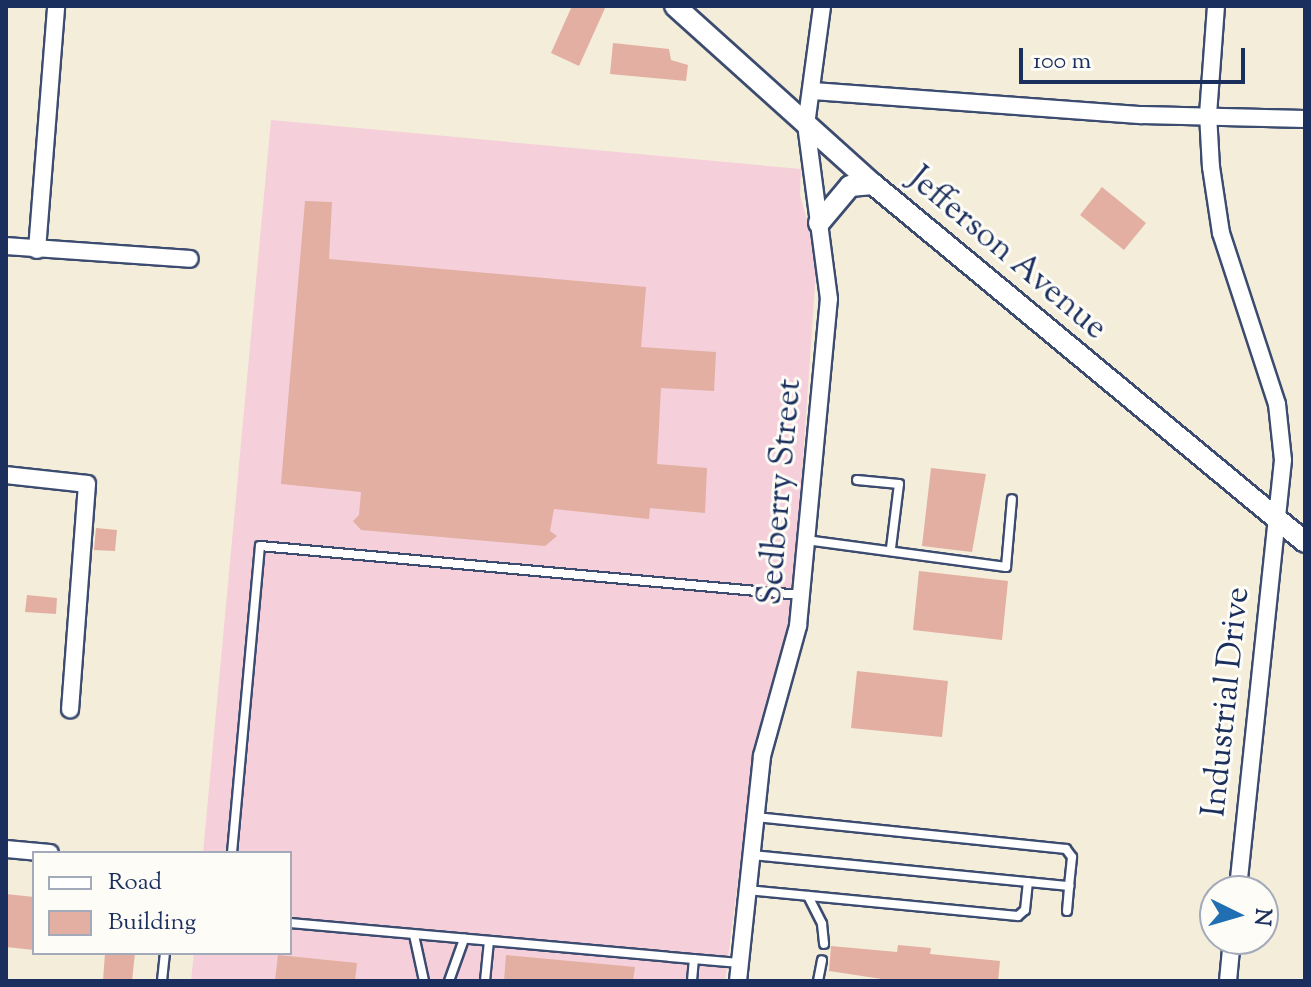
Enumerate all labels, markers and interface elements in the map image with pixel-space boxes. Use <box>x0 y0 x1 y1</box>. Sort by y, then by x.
scale bar <box>1023 32 1249 82</box>
text: 100 m <box>1033 45 1091 79</box>
street label: Jefferson Avenue <box>899 159 1115 349</box>
street label: Sedberry Street <box>751 377 811 607</box>
street label: Industrial Drive <box>1195 585 1259 819</box>
legend <box>32 851 292 955</box>
text: Road <box>108 866 162 900</box>
north arrow <box>1199 875 1279 955</box>
text: Building <box>108 906 196 940</box>
text: N <box>1244 907 1278 927</box>

